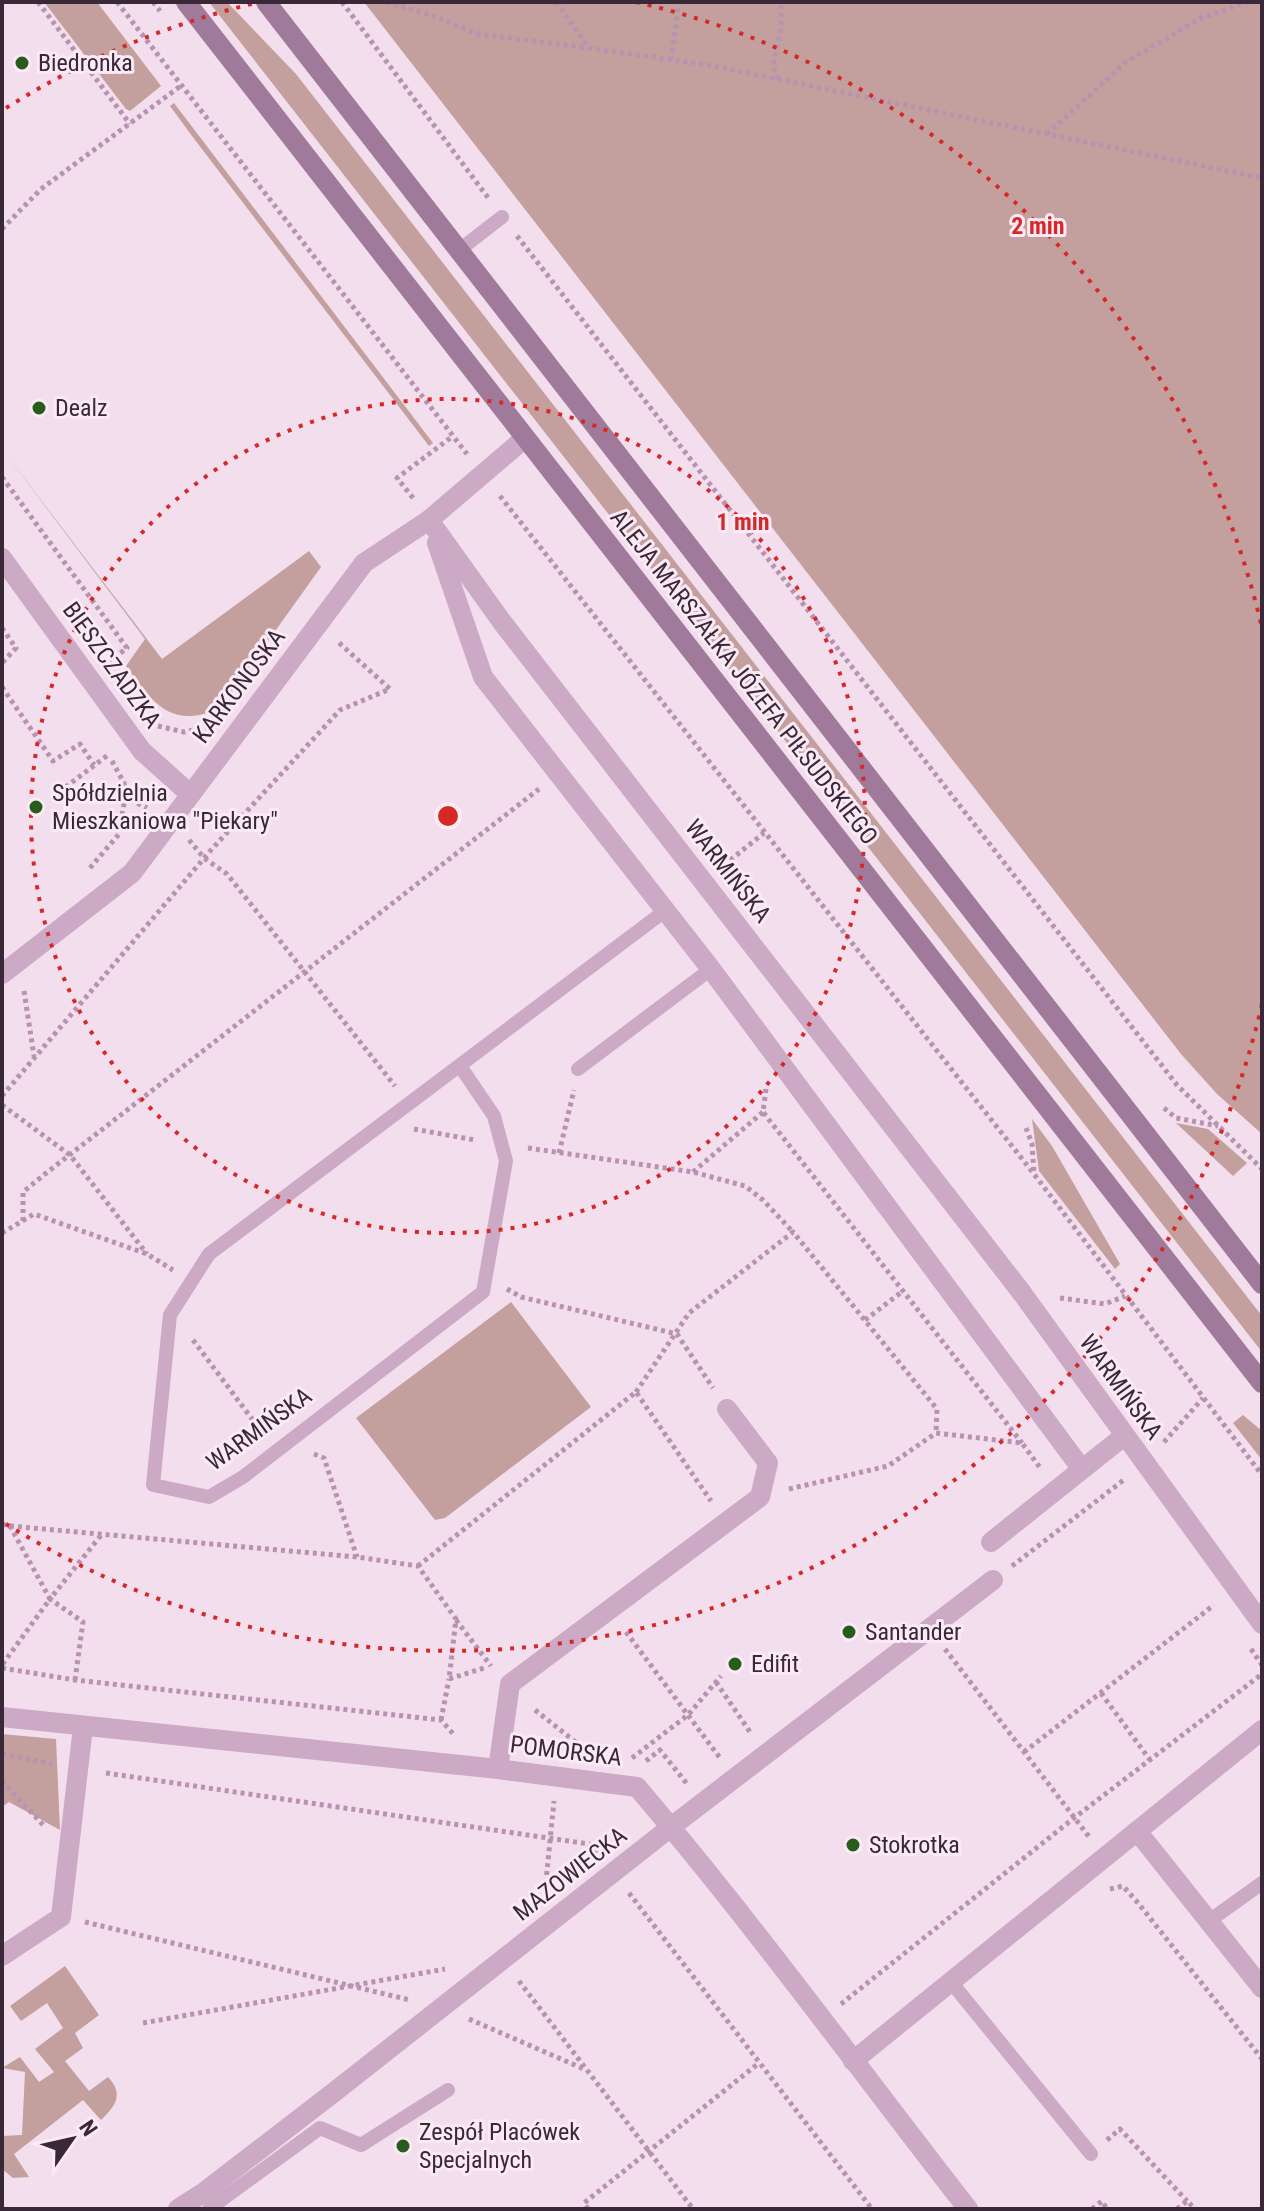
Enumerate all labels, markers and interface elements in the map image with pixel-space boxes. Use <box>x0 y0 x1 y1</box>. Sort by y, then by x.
place label: Biedronka <box>38 49 133 77</box>
marker: Biedronka <box>13 54 31 72</box>
text: 2 min <box>1011 212 1065 240</box>
place label: Dealz <box>55 394 108 422</box>
marker: Dealz <box>30 399 48 417</box>
street label: ALEJA MARSZAŁKA JÓZEFA PIŁSUDSKIEGO <box>605 504 883 850</box>
text: 1 min <box>716 508 770 536</box>
street label: BIESZCZADZKA <box>57 597 167 734</box>
street label: KARKONOSKA <box>187 623 291 749</box>
place label: Spółdzielnia Mieszkaniowa "Piekary" <box>52 779 278 835</box>
marker: Spółdzielnia Mieszkaniowa "Piekary" <box>27 798 45 816</box>
centre of rings <box>434 802 462 830</box>
street label: WARMIŃSKA <box>679 814 777 928</box>
street label: WARMIŃSKA <box>1074 1329 1168 1445</box>
street label: WARMIŃSKA <box>201 1382 317 1476</box>
place label: Santander <box>865 1618 961 1646</box>
marker: Santander <box>840 1623 858 1641</box>
place label: Edifit <box>751 1650 799 1678</box>
marker: Edifit <box>726 1655 744 1673</box>
street label: POMORSKA <box>509 1730 624 1772</box>
street label: MAZOWIECKA <box>508 1821 632 1927</box>
place label: Stokrotka <box>869 1831 960 1859</box>
marker: Stokrotka <box>844 1836 862 1854</box>
north arrow <box>32 2099 112 2179</box>
text: N <box>74 2116 102 2141</box>
place label: Zespół Placówek Specjalnych <box>419 2118 580 2174</box>
marker: Zespół Placówek Specjalnych <box>394 2137 412 2155</box>

